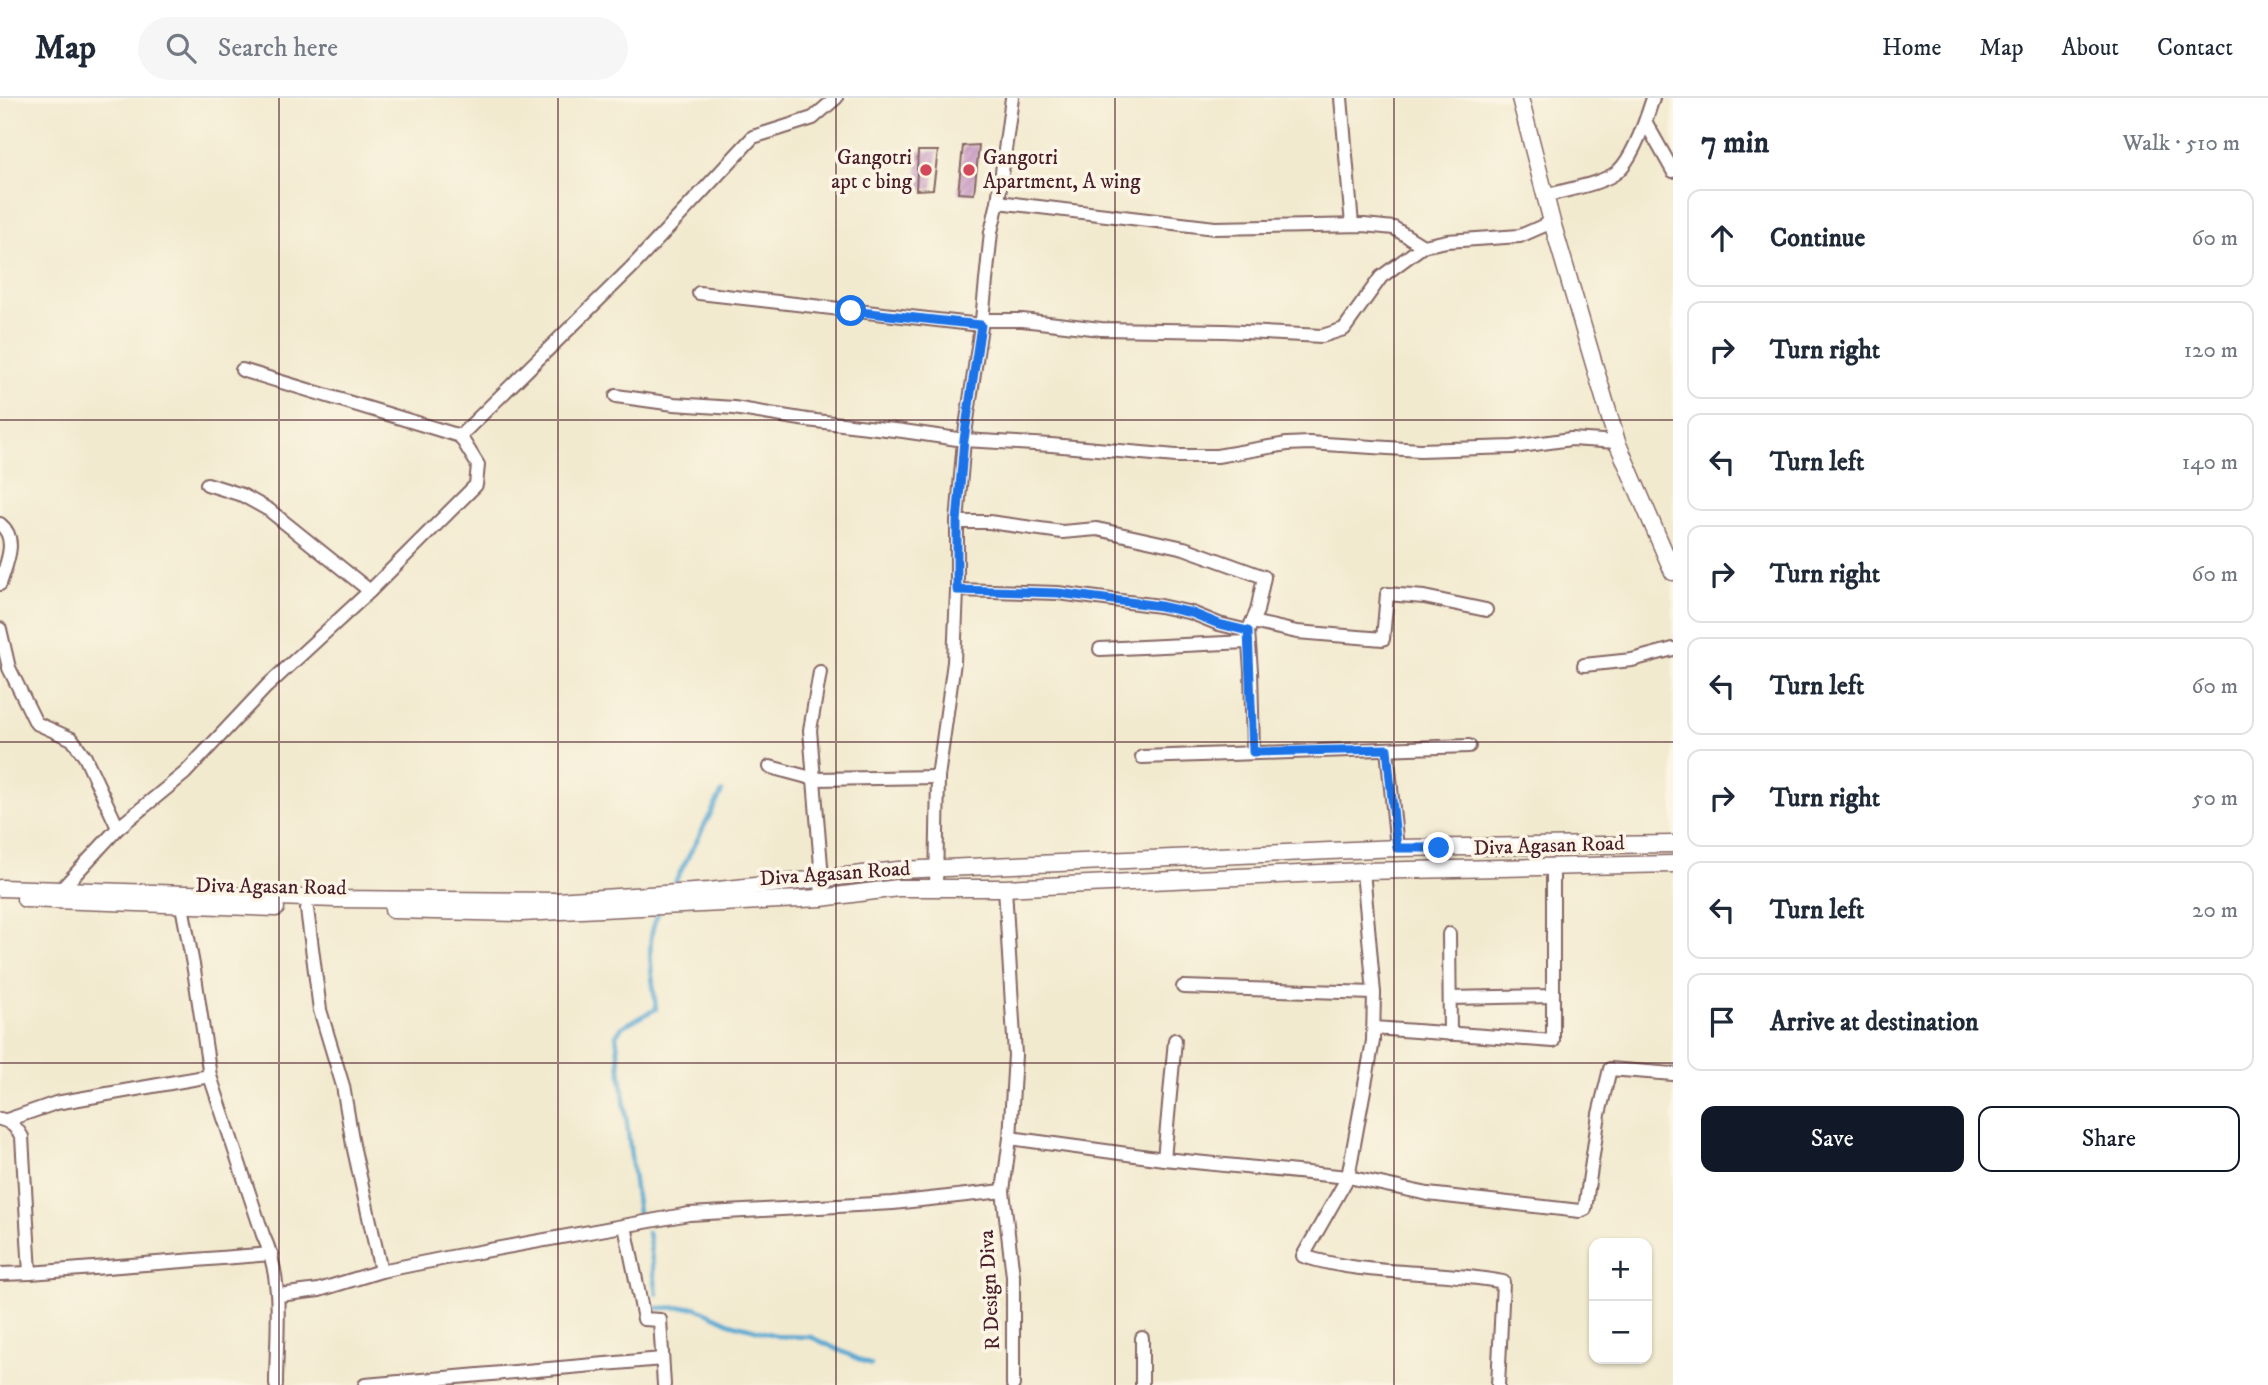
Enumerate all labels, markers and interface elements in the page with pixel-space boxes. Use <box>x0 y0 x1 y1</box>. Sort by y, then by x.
search box <box>138 17 628 80</box>
text: Map <box>35 28 96 69</box>
icon: search <box>162 29 200 67</box>
text: Search here <box>218 32 338 65</box>
text: Home <box>1882 33 1941 63</box>
text: Map <box>1979 33 2024 63</box>
text: About <box>2062 33 2119 63</box>
text: Contact <box>2157 33 2233 63</box>
text: 7 min <box>1701 125 1769 162</box>
text: Walk · 510 m <box>2122 129 2240 158</box>
place label: Gangotri apt c bing <box>831 145 913 195</box>
place label: Gangotri Apartment, A wing <box>983 145 1141 195</box>
marker: Gangotri apt c bing <box>918 162 934 178</box>
marker: Gangotri Apartment, A wing <box>961 162 977 178</box>
icon: ahead <box>1703 219 1741 257</box>
text: Continue <box>1770 222 1865 255</box>
text: 60 m <box>2191 224 2238 253</box>
route start <box>835 295 866 326</box>
icon: right <box>1703 331 1741 369</box>
text: Turn right <box>1770 334 1880 367</box>
text: 120 m <box>2184 336 2238 365</box>
icon: left <box>1703 443 1741 481</box>
text: Turn left <box>1770 446 1864 479</box>
text: 140 m <box>2182 448 2238 477</box>
icon: right <box>1703 555 1741 593</box>
text: Turn right <box>1770 558 1880 591</box>
text: 60 m <box>2191 560 2238 589</box>
icon: left <box>1703 667 1741 705</box>
text: Turn left <box>1770 670 1864 703</box>
text: 60 m <box>2191 672 2238 701</box>
icon: right <box>1703 779 1741 817</box>
text: Turn right <box>1770 782 1880 815</box>
text: 50 m <box>2192 784 2238 813</box>
street label: Diva Agasan Road <box>1473 830 1625 862</box>
route end <box>1423 832 1454 863</box>
street label: Diva Agasan Road <box>759 856 912 892</box>
street label: Diva Agasan Road <box>195 873 347 901</box>
icon: left <box>1703 891 1741 929</box>
text: Turn left <box>1770 894 1864 927</box>
text: 20 m <box>2192 896 2238 925</box>
icon: arrive <box>1703 1003 1741 1041</box>
text: Arrive at destination <box>1770 1006 1979 1039</box>
button: Save <box>1701 1106 1964 1172</box>
button: Share <box>1978 1106 2240 1172</box>
street label: R Design Diva <box>974 1229 1006 1351</box>
map controls <box>1589 1238 1652 1364</box>
button: + <box>1589 1238 1652 1301</box>
button: − <box>1589 1301 1652 1364</box>

